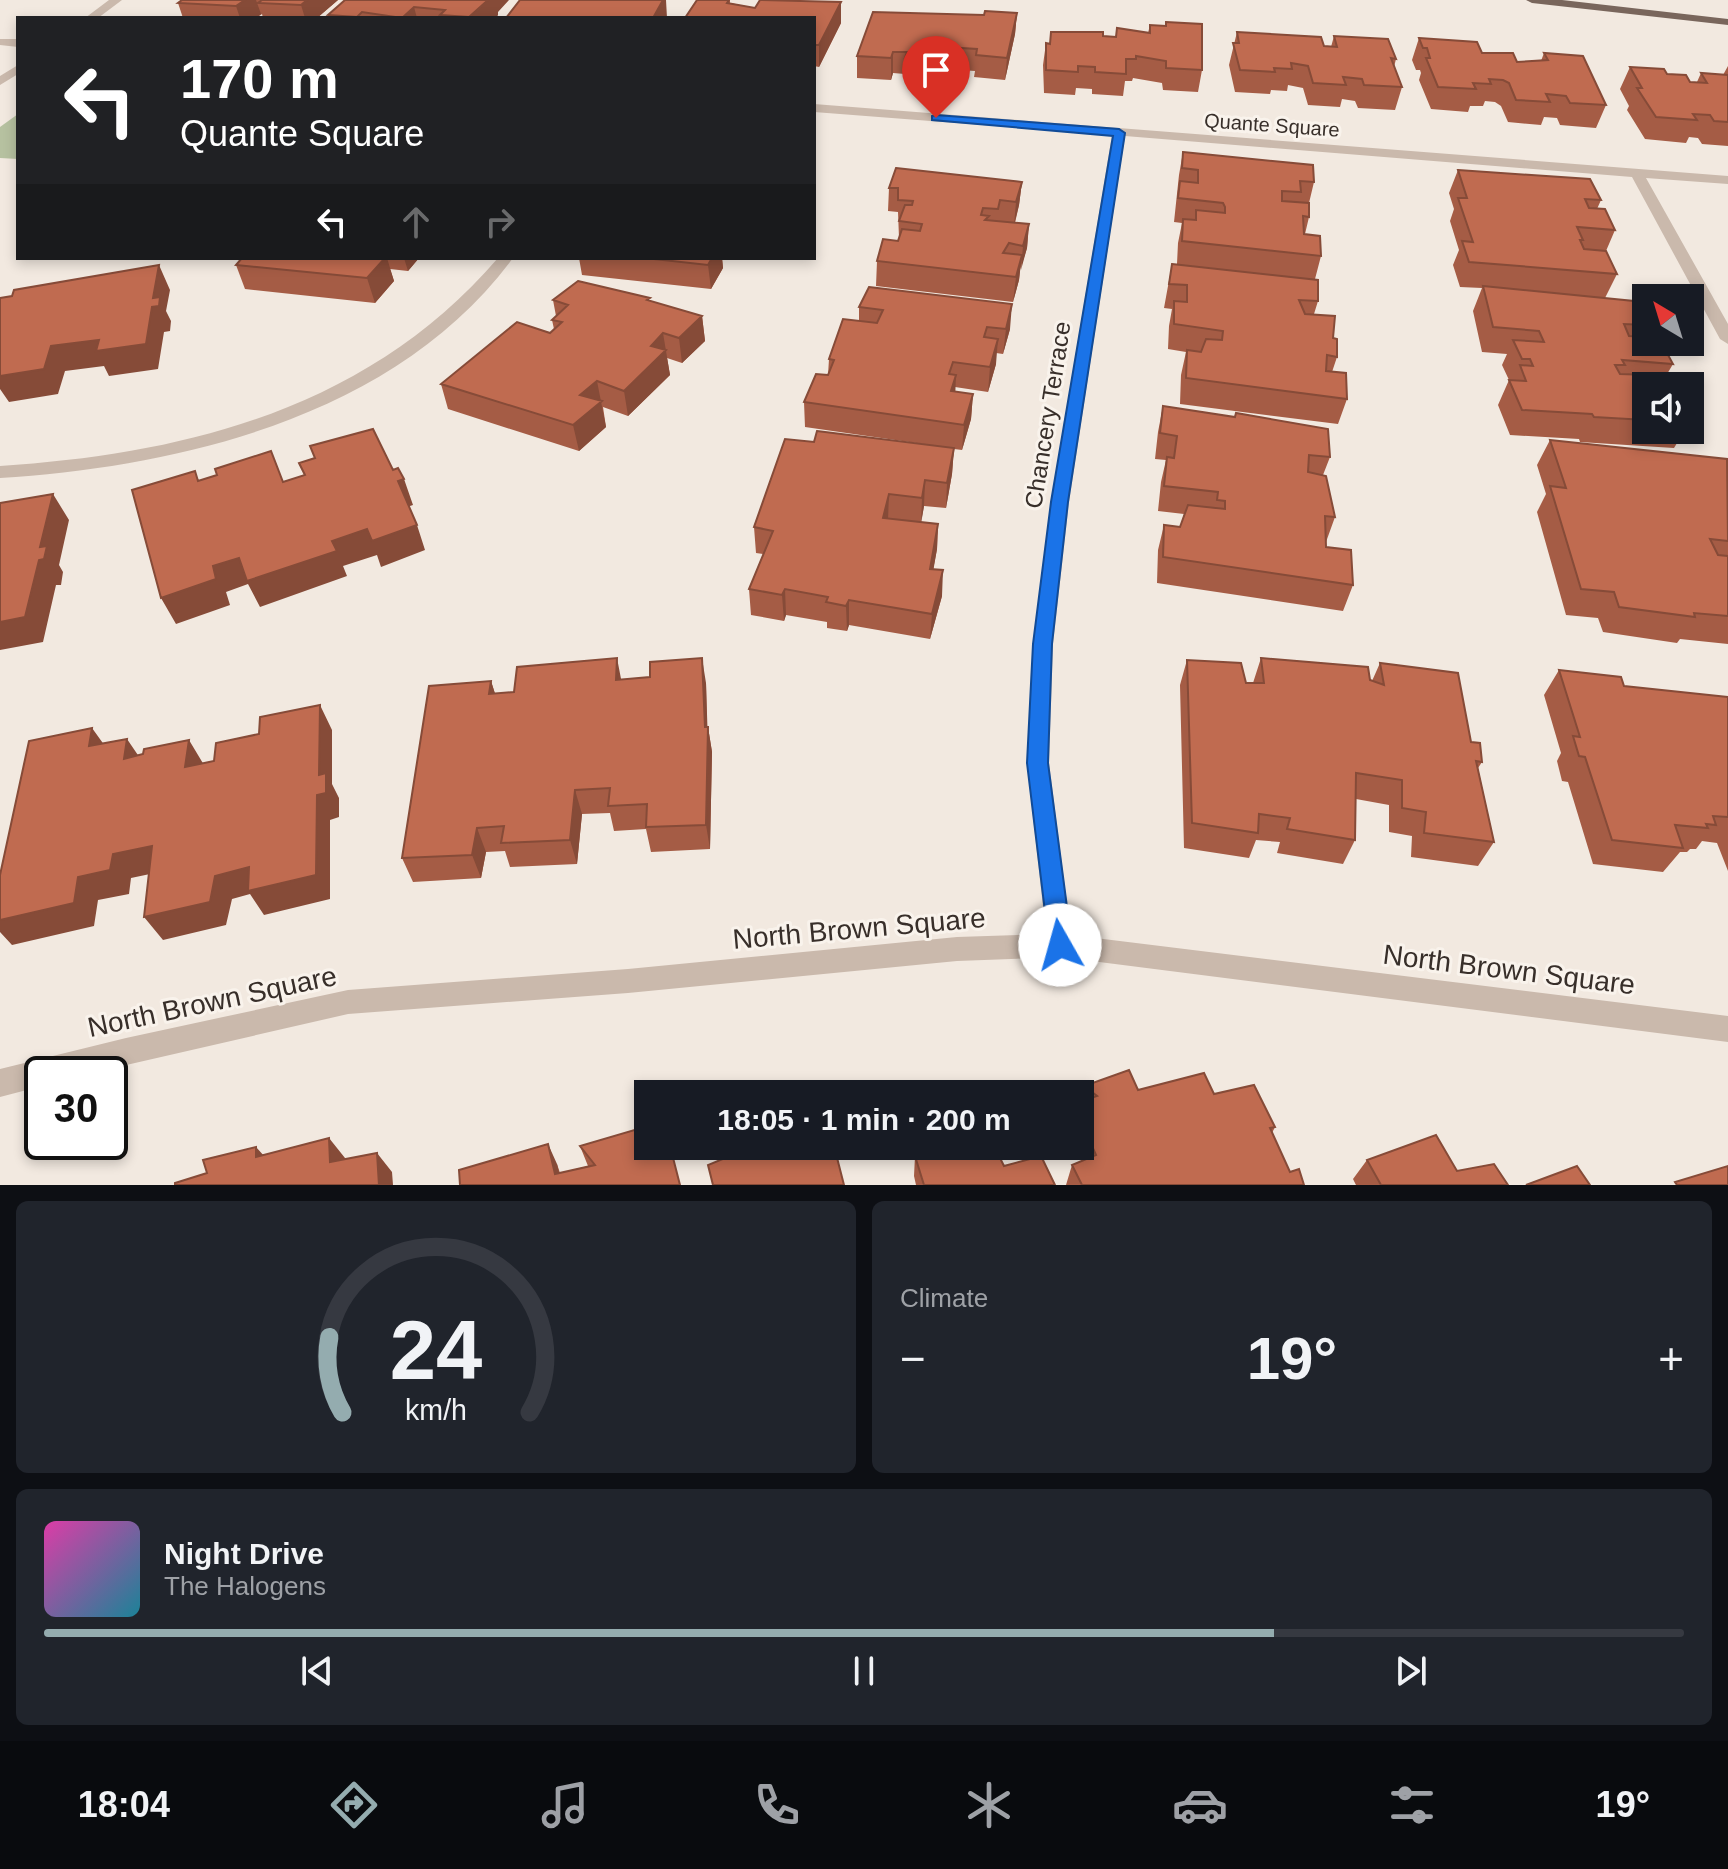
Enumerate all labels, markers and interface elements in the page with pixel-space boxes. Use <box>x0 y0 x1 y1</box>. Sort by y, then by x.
pin <box>902 36 970 118</box>
text: 170 m <box>180 47 339 110</box>
icon: left <box>48 48 152 152</box>
icon: arrive <box>914 48 958 92</box>
street label: Quante Square <box>1204 109 1340 141</box>
text: Quante Square <box>180 113 424 154</box>
icon: left <box>310 200 354 244</box>
icon: ahead <box>394 200 438 244</box>
icon: right <box>478 200 522 244</box>
north arrow <box>1632 284 1704 356</box>
map controls <box>1632 284 1704 444</box>
street label: Chancery Terrace <box>1019 319 1076 510</box>
button: sound <box>1632 372 1704 444</box>
street label: North Brown Square <box>731 902 987 955</box>
position arrow <box>1018 903 1102 987</box>
street label: North Brown Square <box>1381 939 1637 1000</box>
street label: North Brown Square <box>85 960 339 1043</box>
speed limit sign: 30 <box>24 1056 128 1160</box>
text: 18:05 · 1 min · 200 m <box>717 1103 1011 1136</box>
text: Climate <box>900 1283 988 1313</box>
text: 24 <box>390 1304 482 1397</box>
text: 19° <box>1247 1325 1337 1392</box>
text: − <box>900 1334 926 1383</box>
text: + <box>1658 1334 1684 1383</box>
text: km/h <box>405 1394 467 1426</box>
text: Night Drive <box>164 1537 324 1570</box>
text: The Halogens <box>164 1571 326 1601</box>
icon: previous <box>295 1649 339 1693</box>
icon: pause <box>842 1649 886 1693</box>
icon: next <box>1389 1649 1433 1693</box>
icon: directions <box>326 1777 382 1833</box>
icon: music <box>537 1777 593 1833</box>
icon: phone <box>749 1777 805 1833</box>
icon: climate <box>961 1777 1017 1833</box>
icon: car <box>1172 1777 1228 1833</box>
icon: filters <box>1384 1777 1440 1833</box>
text: 18:04 <box>78 1784 170 1825</box>
text: 19° <box>1596 1784 1650 1825</box>

